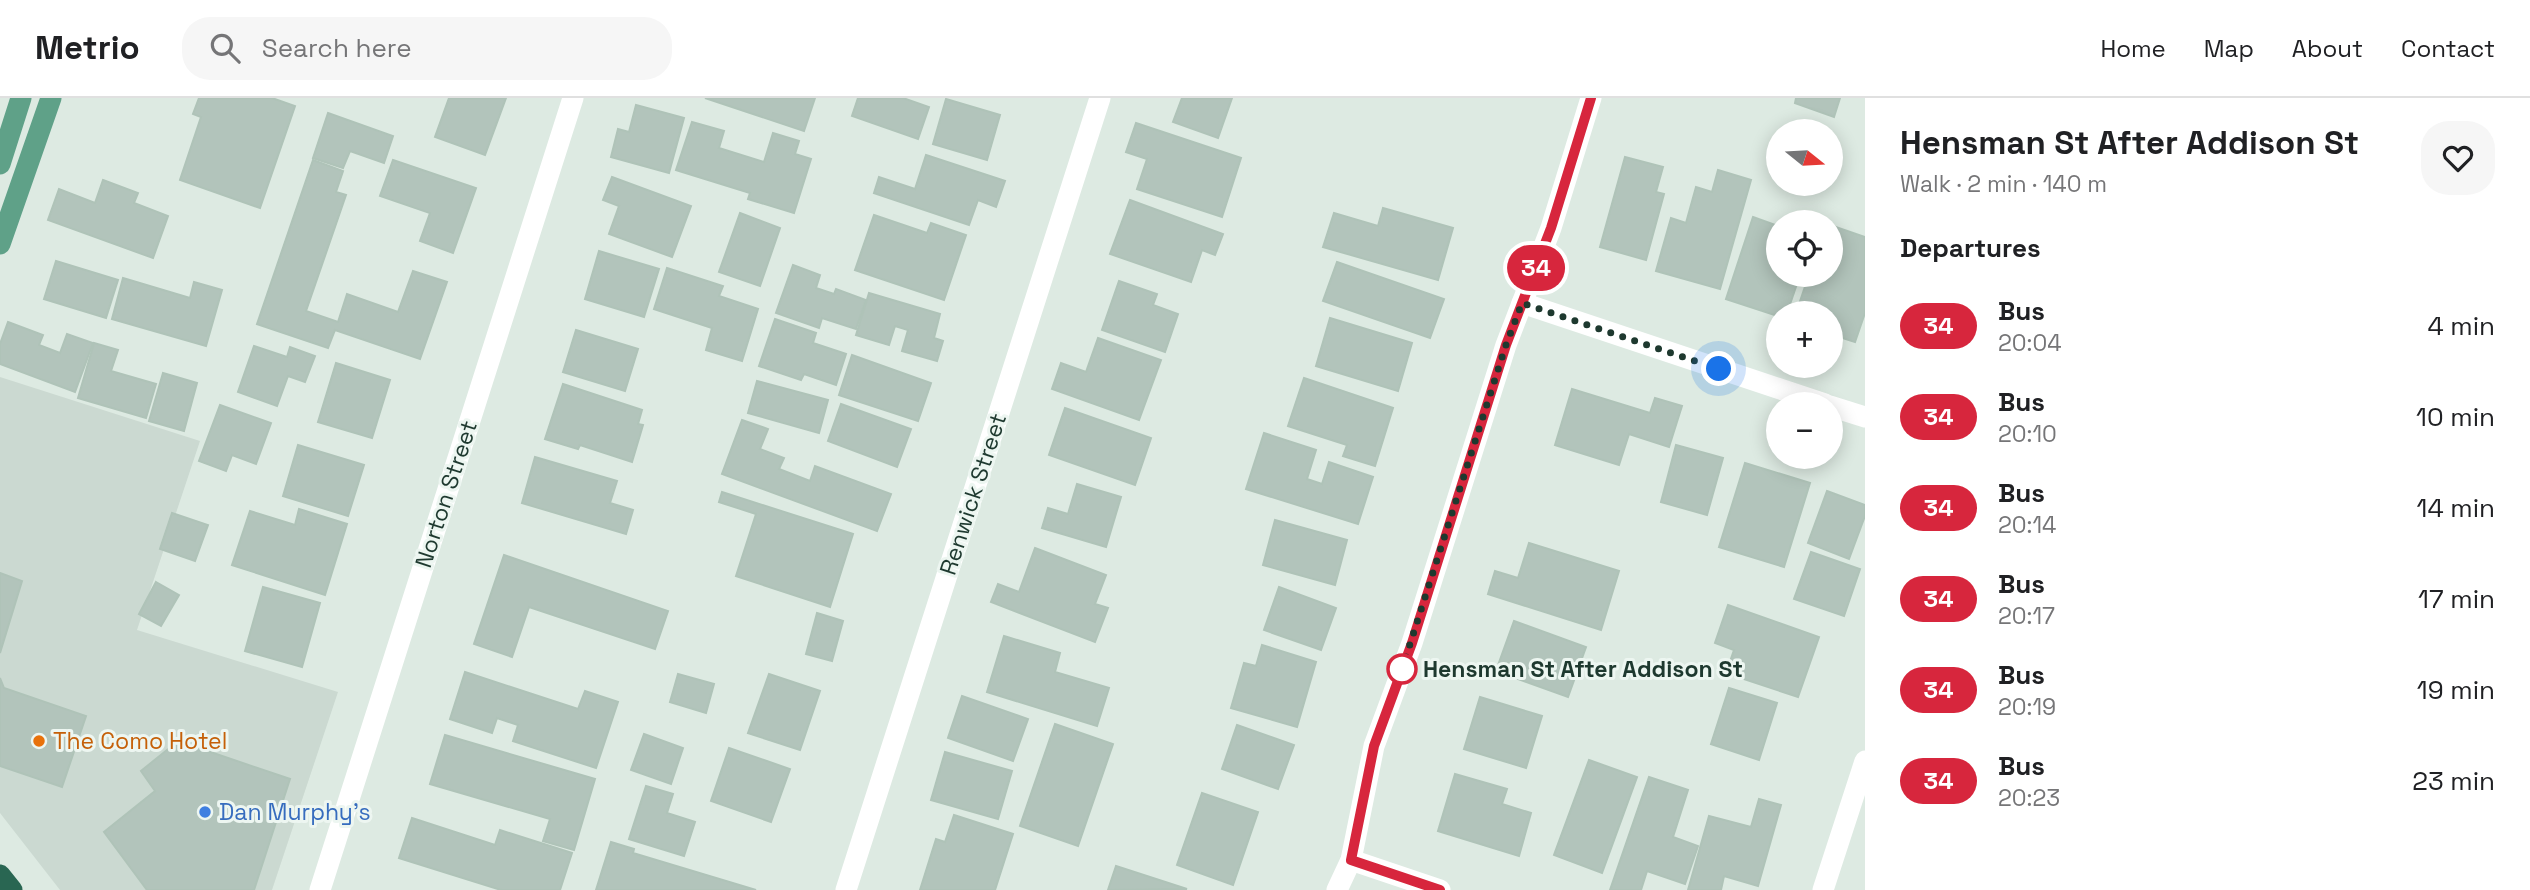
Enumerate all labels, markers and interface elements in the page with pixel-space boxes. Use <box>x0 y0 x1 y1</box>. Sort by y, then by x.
search box <box>182 17 672 80</box>
text: Metrio <box>35 27 140 69</box>
icon: search <box>206 29 244 67</box>
text: Search here <box>262 31 412 65</box>
text: Home <box>2100 33 2166 64</box>
text: Map <box>2204 33 2254 64</box>
text: About <box>2292 33 2363 64</box>
text: Contact <box>2401 33 2495 64</box>
north arrow <box>1766 119 1843 196</box>
map controls <box>1766 119 1843 469</box>
button: heart <box>2421 121 2495 195</box>
text: Hensman St After Addison St <box>1900 122 2359 164</box>
text: Walk · 2 min · 140 m <box>1900 169 2107 199</box>
button: locate <box>1766 210 1843 287</box>
text: Departures <box>1900 231 2041 265</box>
line badge: 34 <box>1504 245 1568 291</box>
text: 34 <box>1521 252 1551 283</box>
text: Bus <box>1998 294 2045 328</box>
button: + <box>1766 301 1843 378</box>
text: 4 min <box>2427 309 2495 343</box>
text: 34 <box>1924 310 1953 341</box>
text: 20:04 <box>1998 328 2062 358</box>
your location <box>1701 351 1736 386</box>
text: Bus <box>1998 385 2045 419</box>
button: − <box>1766 392 1843 469</box>
text: 10 min <box>2416 400 2495 434</box>
text: 34 <box>1924 401 1953 432</box>
street label: Renwick Street <box>933 409 1013 579</box>
street label: Norton Street <box>408 417 484 571</box>
text: 20:10 <box>1998 419 2057 449</box>
text: Bus <box>1998 476 2045 510</box>
text: 14 min <box>2417 491 2495 525</box>
text: 34 <box>1924 492 1953 523</box>
text: 20:14 <box>1998 510 2056 540</box>
text: Bus <box>1998 567 2045 601</box>
text: 17 min <box>2418 582 2495 616</box>
text: 34 <box>1924 583 1953 614</box>
text: 20:17 <box>1998 601 2055 631</box>
marker: Hensman St After Addison St <box>1387 654 1417 684</box>
place label: Hensman St After Addison St <box>1423 654 1743 684</box>
text: Bus <box>1998 658 2045 692</box>
text: 19 min <box>2417 673 2495 707</box>
text: 34 <box>1924 674 1953 705</box>
text: 20:19 <box>1998 692 2056 722</box>
place label: The Como Hotel <box>53 726 227 756</box>
marker: The Como Hotel <box>31 733 47 749</box>
text: Bus <box>1998 749 2045 783</box>
text: 23 min <box>2412 764 2495 798</box>
text: 34 <box>1924 765 1953 796</box>
text: 20:23 <box>1998 783 2060 813</box>
place label: Dan Murphy's <box>219 797 371 827</box>
marker: Dan Murphy's <box>197 804 213 820</box>

